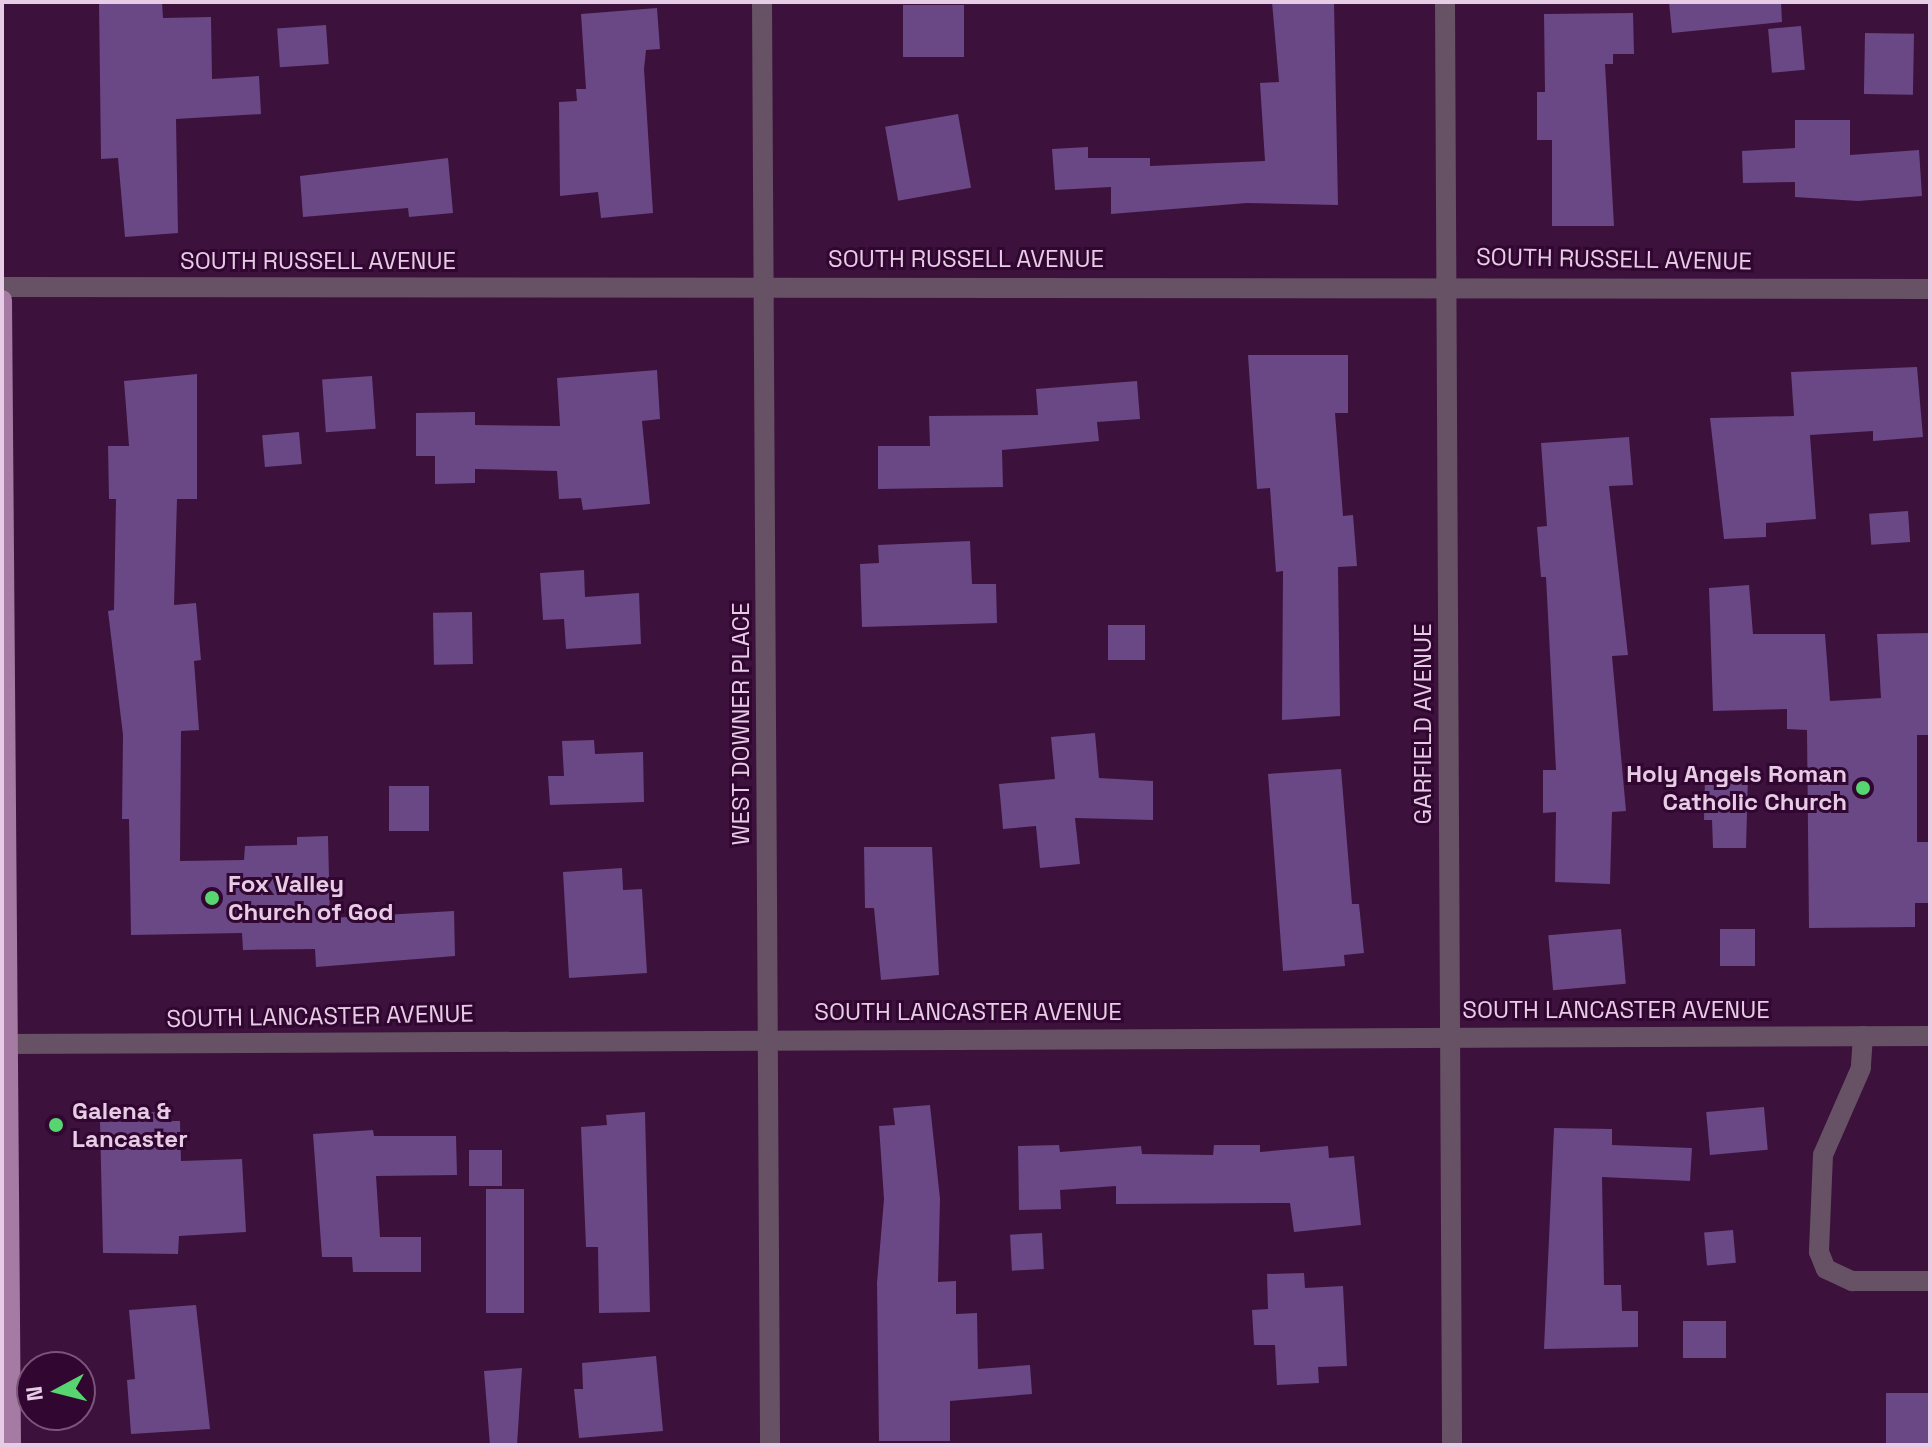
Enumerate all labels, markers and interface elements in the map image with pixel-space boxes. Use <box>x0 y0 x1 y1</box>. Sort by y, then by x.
street label: SOUTH RUSSELL AVENUE <box>1475 242 1753 276</box>
street label: SOUTH RUSSELL AVENUE <box>828 245 1104 273</box>
street label: SOUTH RUSSELL AVENUE <box>180 247 456 275</box>
street label: WEST DOWNER PLACE <box>727 602 755 846</box>
street label: GARFIELD AVENUE <box>1409 623 1437 825</box>
place label: Holy Angels Roman Catholic Church <box>1626 760 1847 816</box>
marker: Holy Angels Roman Catholic Church <box>1854 779 1872 797</box>
place label: Fox Valley Church of God <box>228 870 394 926</box>
marker: Fox Valley Church of God <box>203 889 221 907</box>
street label: SOUTH LANCASTER AVENUE <box>1462 996 1770 1024</box>
street label: SOUTH LANCASTER AVENUE <box>814 998 1122 1026</box>
street label: SOUTH LANCASTER AVENUE <box>166 999 474 1033</box>
place label: Galena & Lancaster <box>72 1097 188 1153</box>
marker: Galena & Lancaster <box>47 1116 65 1134</box>
north arrow <box>16 1351 96 1431</box>
text: N <box>19 1385 49 1403</box>

